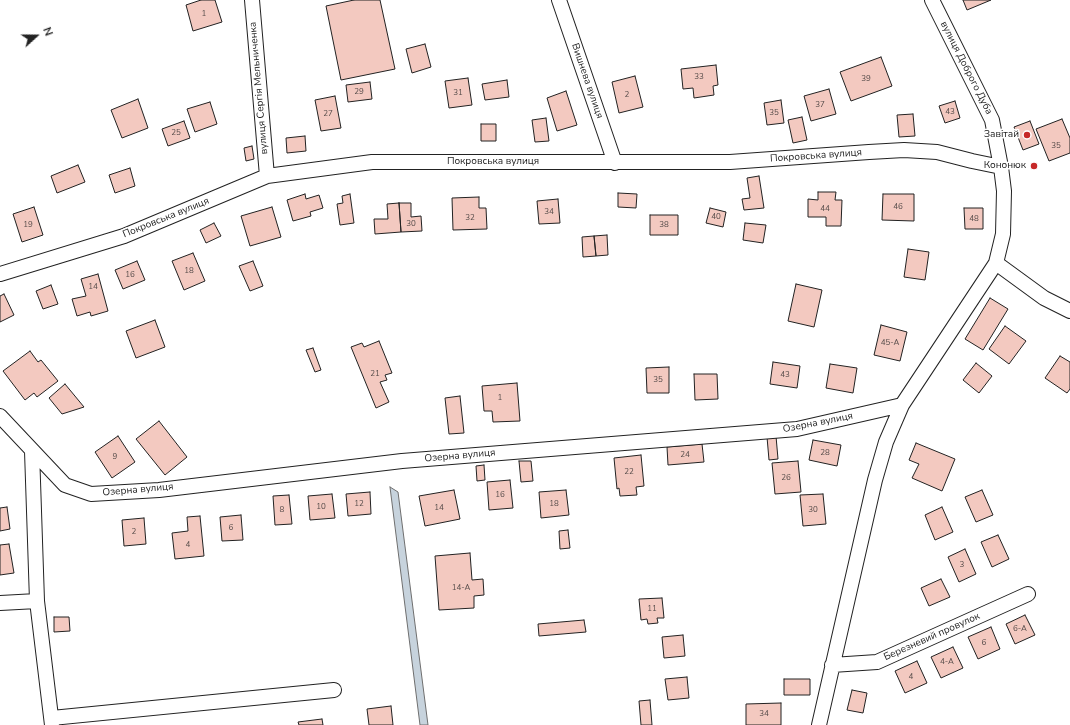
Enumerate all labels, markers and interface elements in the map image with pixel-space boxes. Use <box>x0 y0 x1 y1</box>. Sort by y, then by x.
house number: 1 <box>202 9 206 19</box>
north arrow <box>16 16 56 56</box>
street label: вулиця Доброго Дуба <box>937 19 995 117</box>
street label: вулиця Сергія Мельниченка <box>247 21 271 155</box>
text: N <box>39 25 56 38</box>
street label: Вишнева вулиця <box>569 42 605 120</box>
house number: 33 <box>694 72 704 82</box>
house number: 39 <box>861 74 871 84</box>
house number: 29 <box>354 87 364 97</box>
house number: 31 <box>453 88 463 98</box>
house number: 2 <box>625 90 629 100</box>
house number: 37 <box>815 100 825 110</box>
house number: 43 <box>945 107 955 117</box>
house number: 35 <box>769 108 779 118</box>
house number: 27 <box>323 109 333 119</box>
house number: 25 <box>171 128 181 138</box>
place label: Завітай <box>984 129 1019 141</box>
marker: Завітай <box>1022 130 1032 140</box>
house number: 35 <box>1051 141 1061 151</box>
street label: Покровська вулиця <box>770 147 862 165</box>
street label: Покровська вулиця <box>447 156 539 168</box>
place label: Кононюк <box>984 160 1026 172</box>
marker: Кононюк <box>1029 161 1039 171</box>
street label: Покровська вулиця <box>121 195 211 241</box>
house number: 46 <box>893 202 903 212</box>
house number: 44 <box>820 204 830 214</box>
house number: 34 <box>544 207 554 217</box>
house number: 40 <box>711 212 721 222</box>
house number: 32 <box>465 213 475 223</box>
house number: 48 <box>969 214 979 224</box>
house number: 30 <box>406 219 416 229</box>
house number: 19 <box>23 220 33 230</box>
house number: 38 <box>659 220 669 230</box>
house number: 18 <box>184 266 194 276</box>
house number: 16 <box>125 270 135 280</box>
house number: 14 <box>88 282 98 292</box>
house number: 45-А <box>881 338 899 348</box>
house number: 21 <box>370 369 380 379</box>
house number: 43 <box>780 370 790 380</box>
house number: 35 <box>653 375 663 385</box>
house number: 1 <box>498 393 502 403</box>
street label: Озерна вулиця <box>782 410 854 436</box>
street label: Озерна вулиця <box>424 447 496 465</box>
house number: 28 <box>820 448 830 458</box>
house number: 24 <box>680 450 690 460</box>
house number: 9 <box>113 452 117 462</box>
house number: 22 <box>624 467 634 477</box>
house number: 26 <box>781 473 791 483</box>
street label: Озерна вулиця <box>102 481 174 499</box>
house number: 16 <box>495 490 505 500</box>
house number: 12 <box>354 499 364 509</box>
house number: 18 <box>549 499 559 509</box>
house number: 10 <box>316 502 326 512</box>
house number: 14 <box>434 503 444 513</box>
house number: 8 <box>280 505 284 515</box>
house number: 30 <box>808 505 818 515</box>
house number: 6 <box>229 523 233 533</box>
house number: 2 <box>132 527 136 537</box>
house number: 4 <box>186 540 190 550</box>
house number: 3 <box>960 560 964 570</box>
house number: 14-А <box>452 583 470 593</box>
house number: 11 <box>647 604 657 614</box>
street label: Березневий провулок <box>882 610 982 664</box>
house number: 6-А <box>1013 624 1027 634</box>
house number: 6 <box>982 638 986 648</box>
house number: 4-А <box>940 657 954 667</box>
house number: 4 <box>909 672 913 682</box>
house number: 34 <box>759 709 769 719</box>

